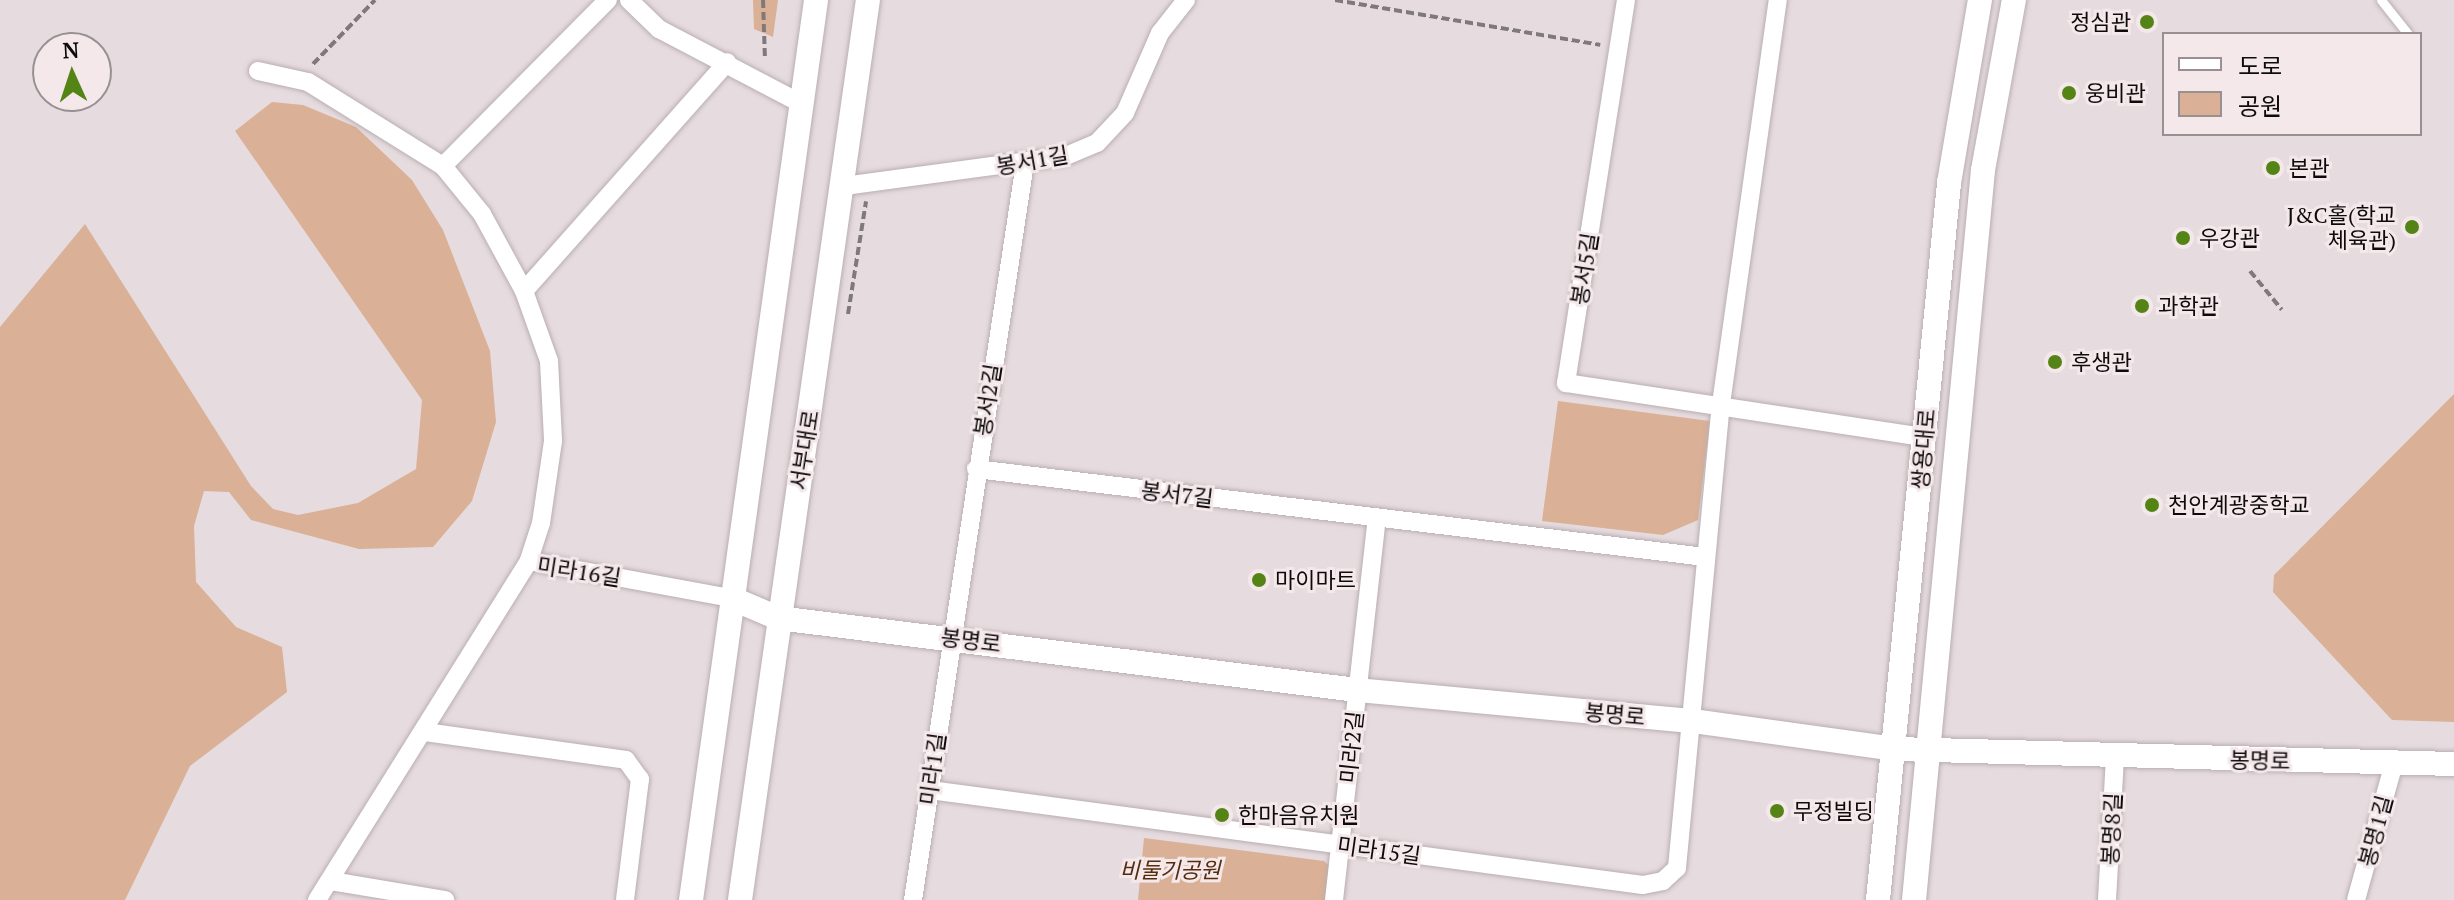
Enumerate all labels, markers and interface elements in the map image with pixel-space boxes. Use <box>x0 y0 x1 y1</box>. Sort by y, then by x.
place label: 정심관 <box>2070 9 2131 35</box>
marker: 정심관 <box>2138 13 2156 31</box>
north arrow <box>32 32 112 112</box>
legend <box>2162 32 2422 136</box>
text: N <box>62 35 80 64</box>
text: 도로 <box>2238 50 2282 82</box>
place label: 웅비관 <box>2085 80 2146 106</box>
marker: 웅비관 <box>2060 84 2078 102</box>
text: 공원 <box>2238 90 2282 122</box>
street label: 봉서1길 <box>994 141 1070 179</box>
place label: 본관 <box>2289 155 2329 181</box>
marker: 본관 <box>2264 159 2282 177</box>
place label: J&C홀(학교 체육관) <box>2287 201 2396 252</box>
marker: J&C홀(학교 체육관) <box>2403 218 2421 236</box>
place label: 우강관 <box>2199 225 2260 251</box>
marker: 우강관 <box>2174 229 2192 247</box>
street label: 봉서5길 <box>1565 231 1603 307</box>
place label: 과학관 <box>2158 293 2219 319</box>
marker: 과학관 <box>2133 297 2151 315</box>
place label: 후생관 <box>2071 349 2132 375</box>
marker: 후생관 <box>2046 353 2064 371</box>
street label: 봉서2길 <box>968 362 1006 438</box>
street label: 서부대로 <box>785 408 823 492</box>
street label: 쌍용대로 <box>1906 408 1940 490</box>
street label: 봉서7길 <box>1139 476 1215 512</box>
place label: 천안계광중학교 <box>2168 492 2310 518</box>
marker: 천안계광중학교 <box>2143 496 2161 514</box>
street label: 미라16길 <box>535 551 623 591</box>
place label: 마이마트 <box>1275 567 1356 593</box>
marker: 마이마트 <box>1250 571 1268 589</box>
street label: 봉명로 <box>939 623 1003 657</box>
street label: 봉명로 <box>1584 698 1646 730</box>
street label: 미라2길 <box>1334 710 1368 784</box>
street label: 미라1길 <box>914 731 950 807</box>
street label: 봉명로 <box>2229 746 2291 774</box>
street label: 봉명8길 <box>2096 792 2126 866</box>
street label: 봉명1길 <box>2353 793 2397 869</box>
place label: 무정빌딩 <box>1793 798 1874 824</box>
place label: 한마음유치원 <box>1238 802 1359 828</box>
marker: 무정빌딩 <box>1768 802 1786 820</box>
marker: 한마음유치원 <box>1213 806 1231 824</box>
street label: 미라15길 <box>1335 831 1423 869</box>
park label: 비둘기공원 <box>1119 857 1221 883</box>

